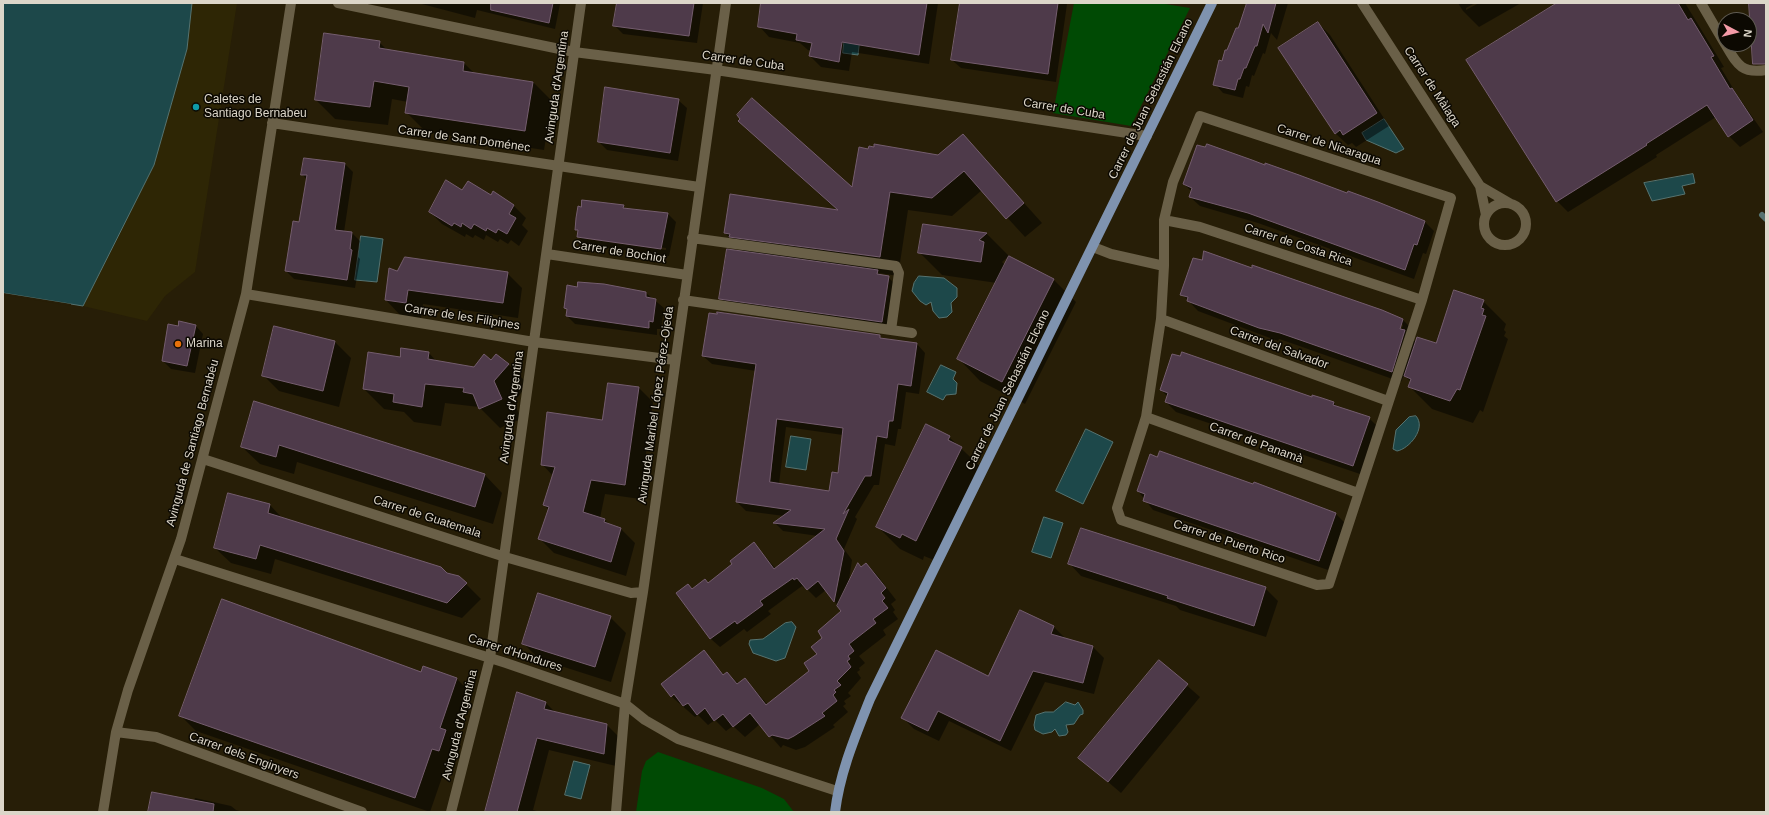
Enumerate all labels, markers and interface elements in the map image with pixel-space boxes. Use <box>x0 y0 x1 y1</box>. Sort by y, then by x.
north arrow <box>1717 12 1757 52</box>
street label: Carrer de Juan Sebastián Elcano <box>1106 16 1196 182</box>
text: N <box>1741 29 1754 38</box>
street label: Avinguda d'Argentina <box>542 30 572 144</box>
street label: Carrer de Màlaga <box>1401 44 1463 130</box>
street label: Carrer de Cuba <box>701 48 785 74</box>
place label: Caletes de Santiago Bernabeu <box>204 93 307 121</box>
street label: Carrer de Cuba <box>1022 95 1106 123</box>
marker: Caletes de Santiago Bernabeu <box>191 102 201 112</box>
street label: Carrer de Nicaragua <box>1275 121 1383 169</box>
street label: Carrer de Sant Doménec <box>397 123 531 155</box>
street label: Carrer de Costa Rica <box>1242 221 1354 269</box>
street label: Carrer de Bochiot <box>571 238 667 266</box>
street label: Carrer de les Filipines <box>403 301 521 333</box>
street label: Avinguda Maribel López Pérez-Ojeda <box>635 305 677 505</box>
street label: Carrer de Juan Sebastián Elcano <box>963 307 1053 473</box>
street label: Carrer del Salvador <box>1228 323 1330 373</box>
place label: Marina <box>186 337 223 351</box>
marker: Marina <box>173 339 183 349</box>
street label: Avinguda d'Argentina <box>497 350 527 464</box>
street label: Avinguda de Santiago Bernabéu <box>164 358 222 528</box>
street label: Carrer de Panamà <box>1207 419 1305 467</box>
street label: Carrer de Guatemala <box>371 493 483 541</box>
street label: Carrer de Puerto Rico <box>1171 517 1287 567</box>
street label: Carrer d'Hondures <box>466 631 564 675</box>
street label: Avinguda d'Argentina <box>439 668 481 782</box>
street label: Carrer dels Enginyers <box>187 729 301 783</box>

